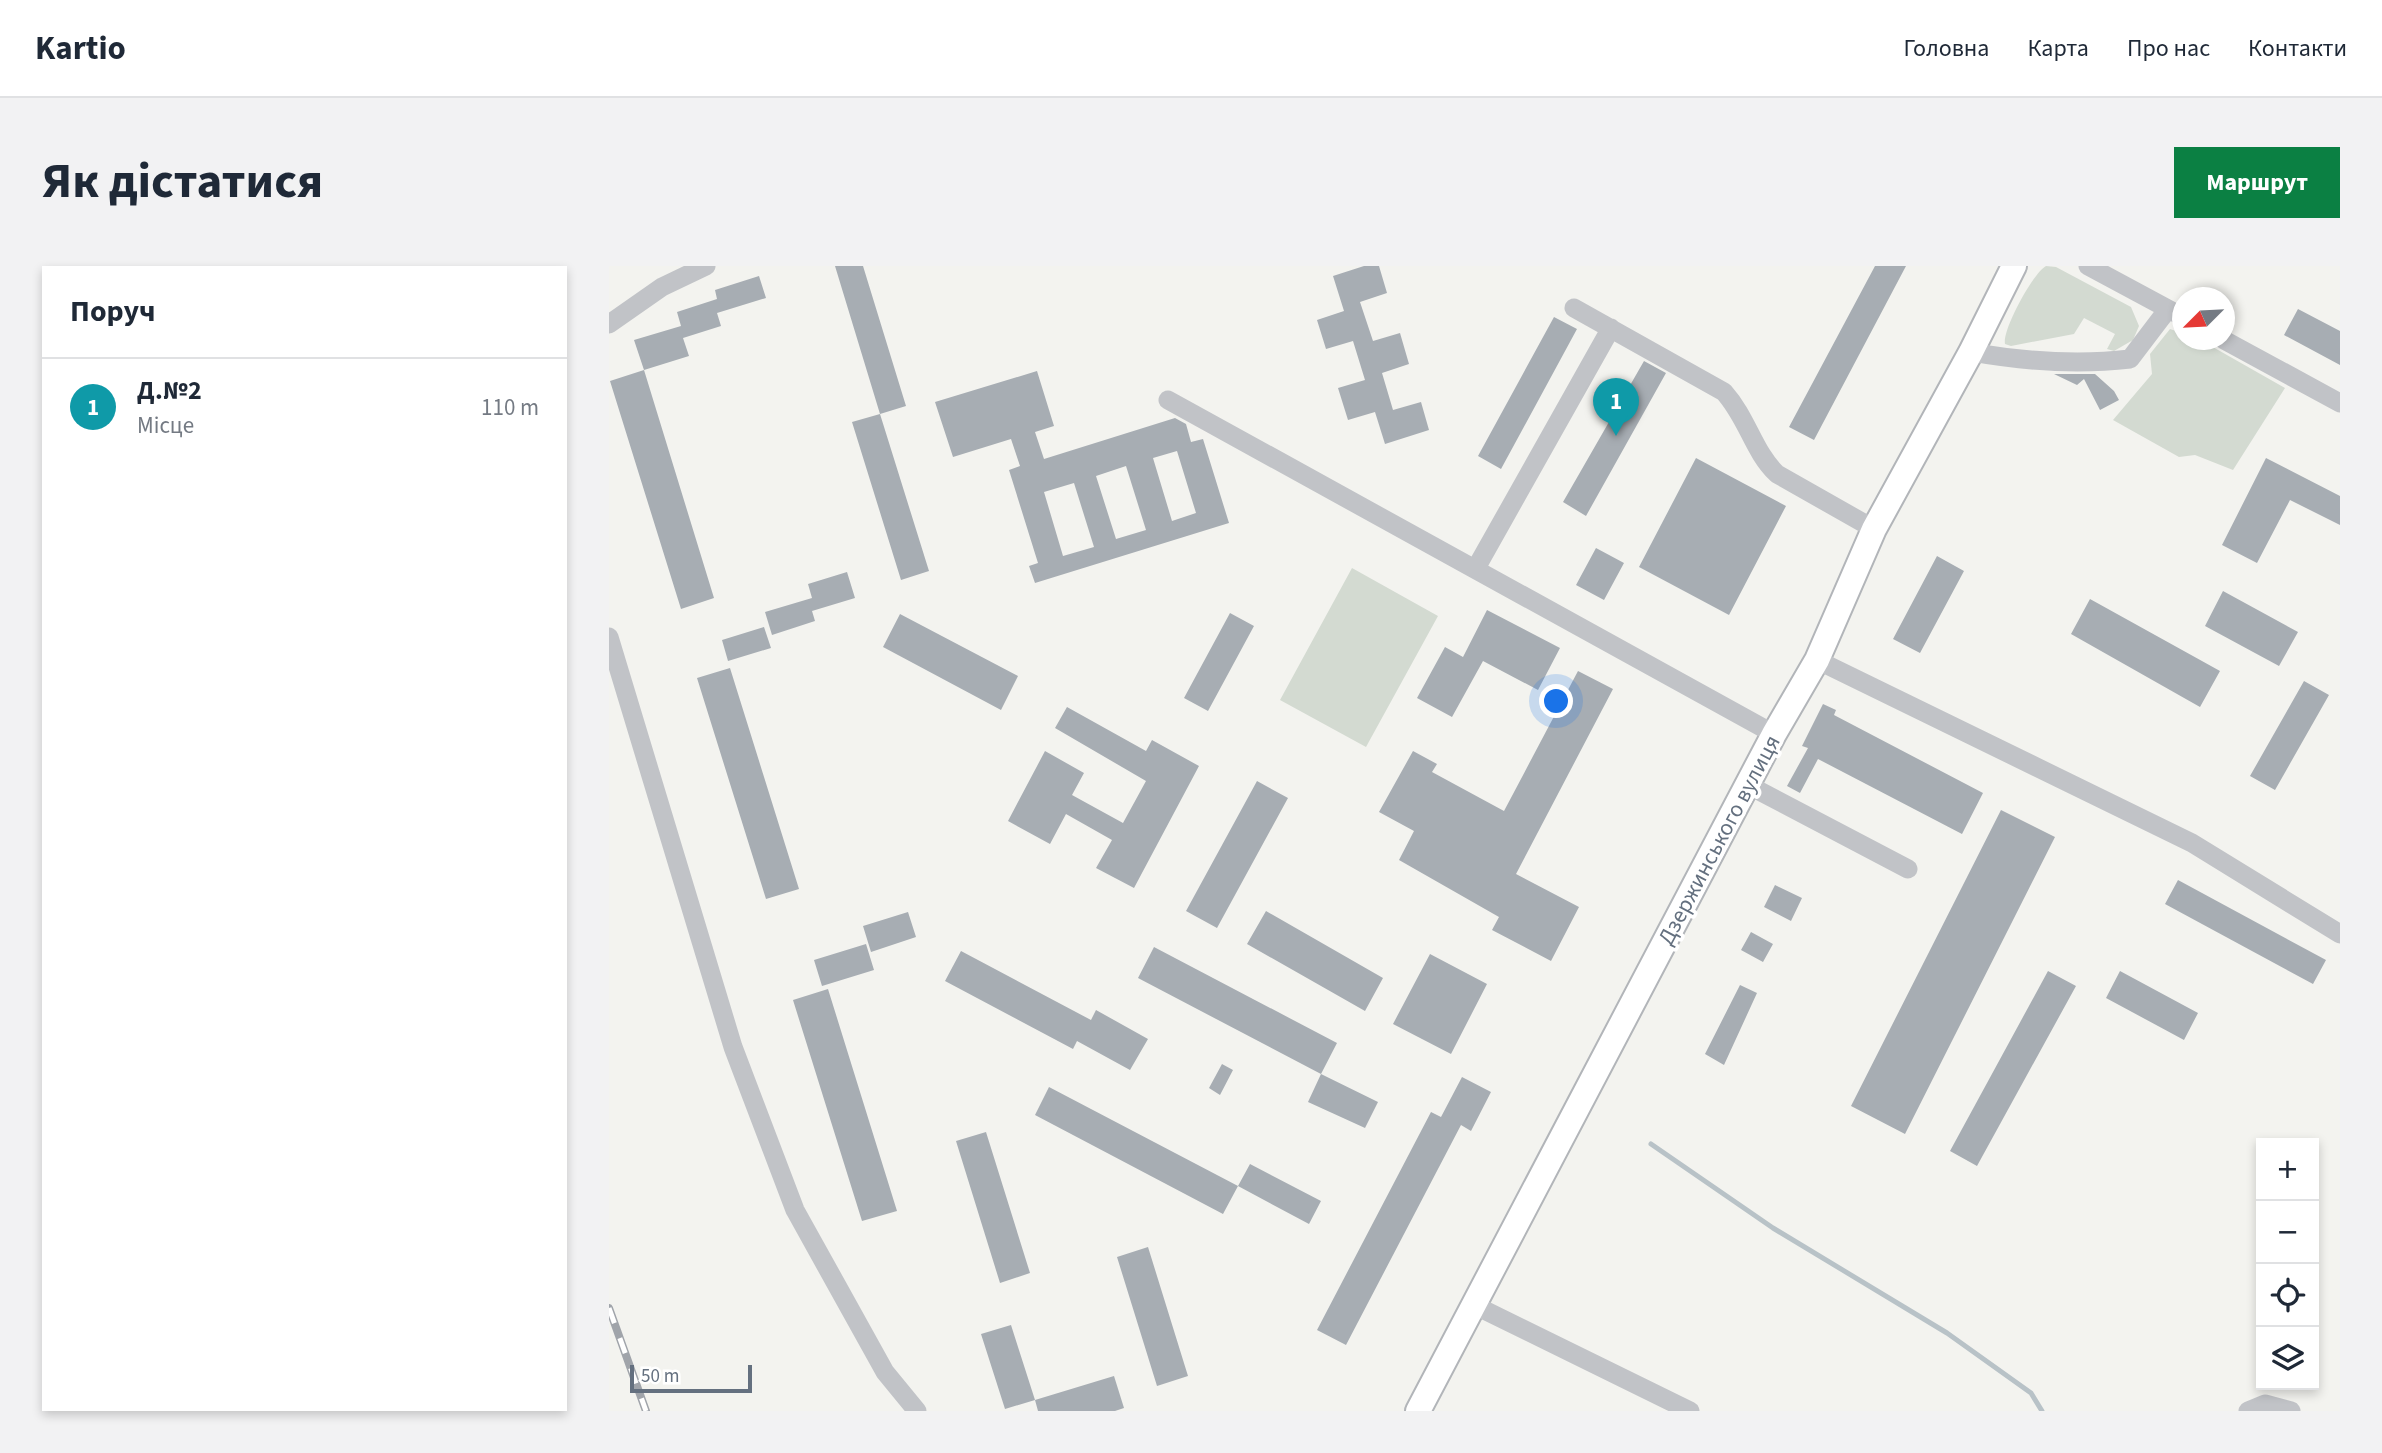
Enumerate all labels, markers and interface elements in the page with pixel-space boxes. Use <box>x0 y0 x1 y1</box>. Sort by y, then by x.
text: Kartio <box>35 25 126 72</box>
text: Головна <box>1903 31 1989 66</box>
text: Карта <box>2027 31 2089 66</box>
text: Про нас <box>2127 31 2210 66</box>
text: Контакти <box>2248 31 2347 66</box>
text: Як дістатися <box>42 147 323 217</box>
button: Маршрут <box>2174 147 2340 218</box>
north arrow <box>2172 287 2235 350</box>
text: Поруч <box>70 290 156 333</box>
text: Д.№2 <box>137 372 202 409</box>
pin: 1 <box>1593 378 1639 436</box>
text: 1 <box>87 391 99 424</box>
text: 110 m <box>481 391 539 424</box>
text: Місце <box>137 409 194 442</box>
your location <box>1539 684 1573 718</box>
street label: Дзержинського вулиця <box>1650 729 1788 951</box>
map controls <box>2256 1138 2319 1390</box>
button: + <box>2256 1138 2319 1201</box>
button: − <box>2256 1201 2319 1264</box>
button: locate <box>2256 1264 2319 1327</box>
button: layers <box>2256 1327 2319 1390</box>
scale bar <box>630 1362 753 1394</box>
text: 50 m <box>641 1363 679 1390</box>

